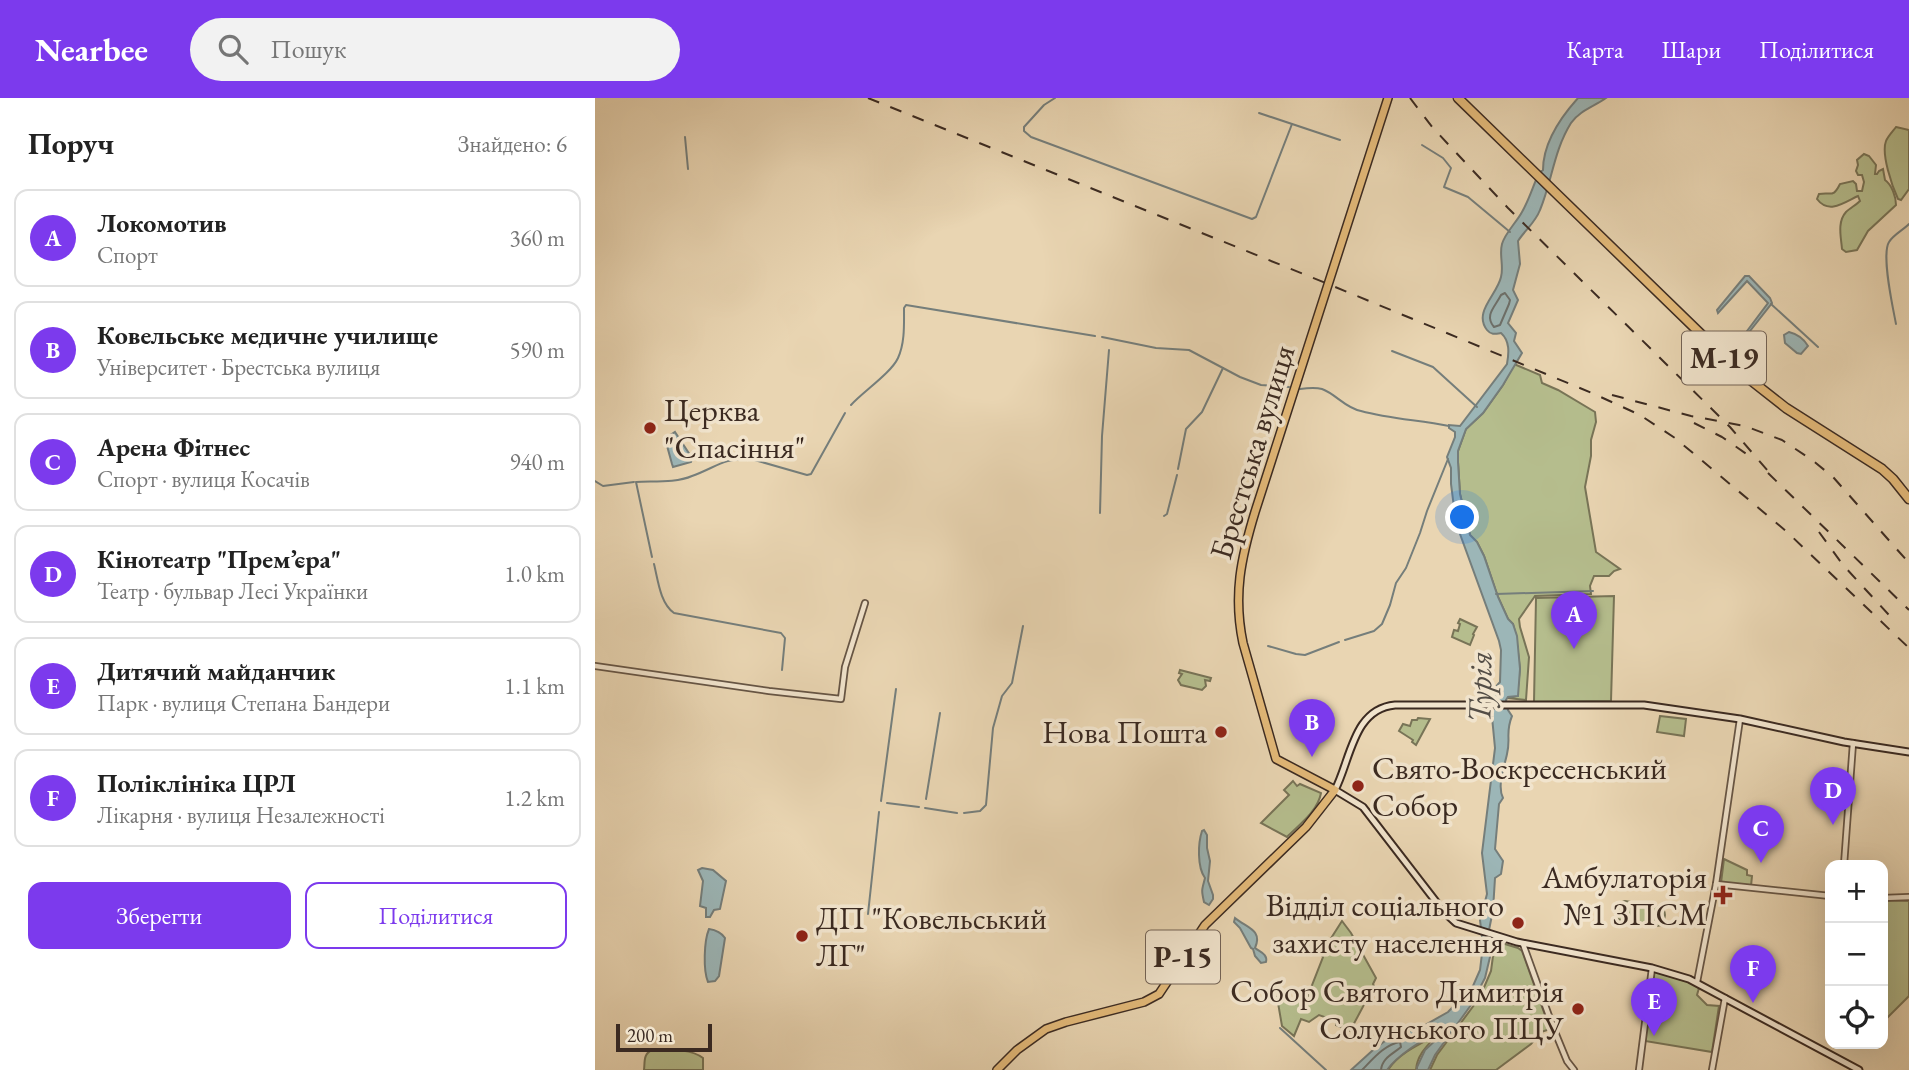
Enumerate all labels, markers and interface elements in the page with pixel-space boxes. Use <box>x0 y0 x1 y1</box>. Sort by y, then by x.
search box <box>190 18 680 81</box>
text: Nearbee <box>35 28 148 71</box>
icon: search <box>214 30 252 68</box>
text: Пошук <box>270 32 346 66</box>
text: Карта <box>1566 34 1624 65</box>
text: Шари <box>1662 34 1721 65</box>
text: Поділитися <box>1759 34 1874 65</box>
text: Поруч <box>28 124 114 163</box>
text: Знайдено: 6 <box>458 129 567 159</box>
text: Локомотив <box>97 206 226 240</box>
text: A <box>45 223 61 253</box>
text: 360 m <box>509 223 565 253</box>
text: Спорт <box>97 240 158 270</box>
text: Ковельське медичне училище <box>97 318 438 352</box>
road number: М-19 <box>1682 332 1766 384</box>
text: B <box>46 335 60 365</box>
text: 590 m <box>509 335 565 365</box>
street label: Брестська вулиця <box>1199 340 1305 564</box>
text: Університет · Брестська вулиця <box>97 352 380 382</box>
place label: Церква "Спасіння" <box>664 389 805 468</box>
marker: Церква "Спасіння" <box>642 420 658 436</box>
text: Арена Фітнес <box>97 430 250 464</box>
text: C <box>45 447 61 477</box>
text: 940 m <box>509 447 565 477</box>
text: Спорт · вулиця Косачів <box>97 464 310 494</box>
your location <box>1445 500 1479 534</box>
text: Кінотеатр "Прем’єра" <box>97 542 341 576</box>
text: D <box>44 559 62 589</box>
text: 1.0 km <box>504 559 565 589</box>
text: Театр · бульвар Лесі Українки <box>97 576 368 606</box>
pin: A <box>1551 591 1597 649</box>
water label: Турія <box>1457 651 1502 723</box>
text: Дитячий майданчик <box>97 654 335 688</box>
text: E <box>46 671 60 701</box>
text: 1.1 km <box>504 671 565 701</box>
text: Парк · вулиця Степана Бандери <box>97 688 390 718</box>
pin: B <box>1289 699 1335 757</box>
place label: Нова Пошта <box>1042 711 1207 753</box>
marker: Нова Пошта <box>1213 724 1229 740</box>
place label: Свято-Воскресенський Собор <box>1372 747 1667 826</box>
text: Поліклініка ЦРЛ <box>97 766 296 800</box>
pin: D <box>1810 767 1856 825</box>
marker: Свято-Воскресенський Собор <box>1350 778 1366 794</box>
text: F <box>47 783 59 813</box>
text: 1.2 km <box>504 783 565 813</box>
text: Лікарня · вулиця Незалежності <box>97 800 385 830</box>
pin: C <box>1738 805 1784 863</box>
place label: Амбулаторія №1 ЗПСМ <box>1540 856 1707 935</box>
map controls <box>1825 860 1888 1049</box>
button: + <box>1825 860 1888 923</box>
button: Зберегти <box>28 882 291 949</box>
button: Поділитися <box>305 882 567 949</box>
place label: Відділ соціального захисту населення <box>1266 884 1504 963</box>
marker: Амбулаторія №1 ЗПСМ <box>1713 885 1733 905</box>
place label: ДП "Ковельський ЛГ" <box>816 897 1047 976</box>
marker: Відділ соціального захисту населення <box>1510 915 1526 931</box>
button: − <box>1825 923 1888 986</box>
marker: ДП "Ковельський ЛГ" <box>794 928 810 944</box>
road number: Р-15 <box>1146 930 1220 984</box>
pin: F <box>1730 945 1776 1003</box>
place label: Собор Святого Димитрія Солунського ПЦУ <box>1230 970 1565 1049</box>
pin: E <box>1631 978 1677 1036</box>
button: locate <box>1825 986 1888 1049</box>
marker: Собор Святого Димитрія Солунського ПЦУ <box>1570 1001 1586 1017</box>
scale bar <box>616 1021 712 1053</box>
text: 200 m <box>627 1023 673 1048</box>

